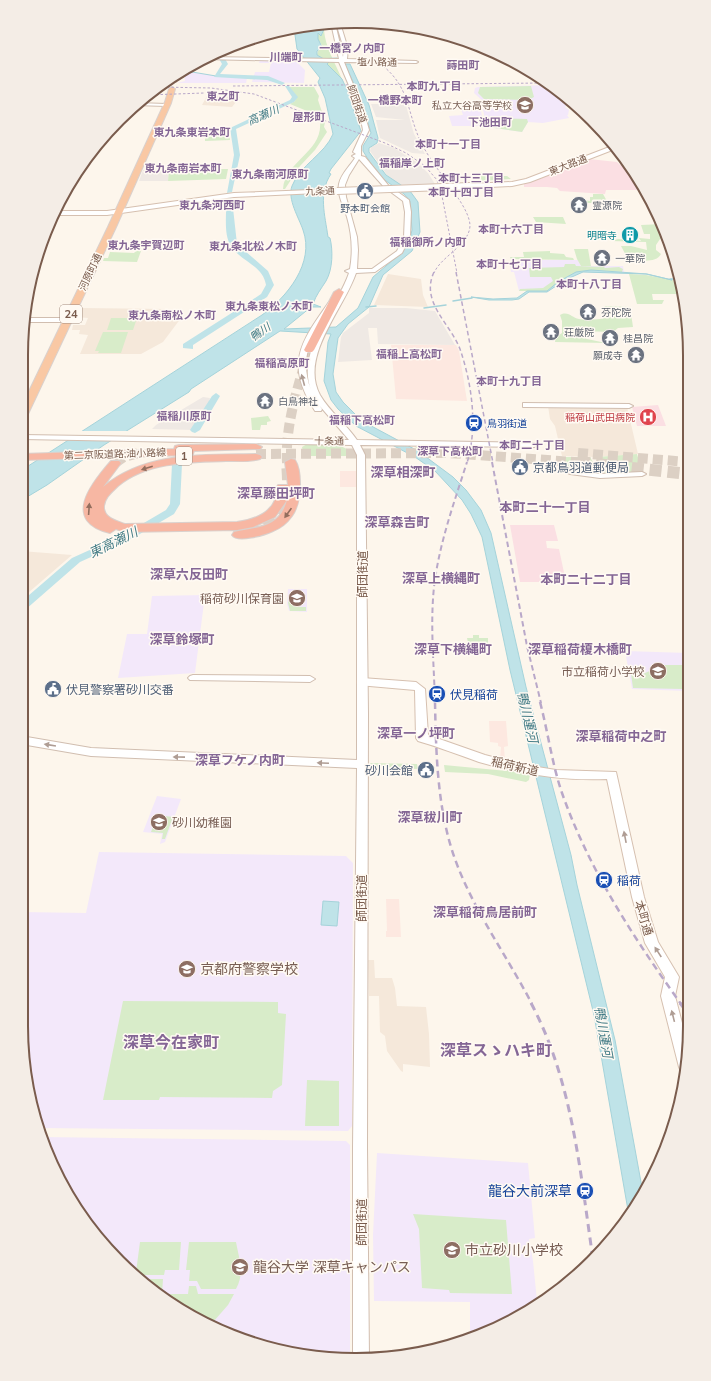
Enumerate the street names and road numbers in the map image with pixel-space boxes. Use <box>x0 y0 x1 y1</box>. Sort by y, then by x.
street label: 塩小路通 <box>357 55 397 69</box>
street label: 師団街道 <box>344 83 370 125</box>
street label: 東大路通 <box>547 152 589 178</box>
street label: 九条通 <box>305 184 335 198</box>
street label: 河原町通 <box>76 251 104 293</box>
road number: 24 <box>60 305 82 323</box>
street label: 十条通 <box>314 434 344 448</box>
street label: 第二京阪道路;油小路線 <box>64 446 166 462</box>
road number: 1 <box>176 447 192 465</box>
street label: 師団街道 <box>355 550 370 598</box>
street label: 稲荷新道 <box>490 753 540 779</box>
street label: 師団街道 <box>354 874 369 922</box>
street label: 本町通 <box>632 899 656 937</box>
street label: 師団街道 <box>354 1198 369 1246</box>

